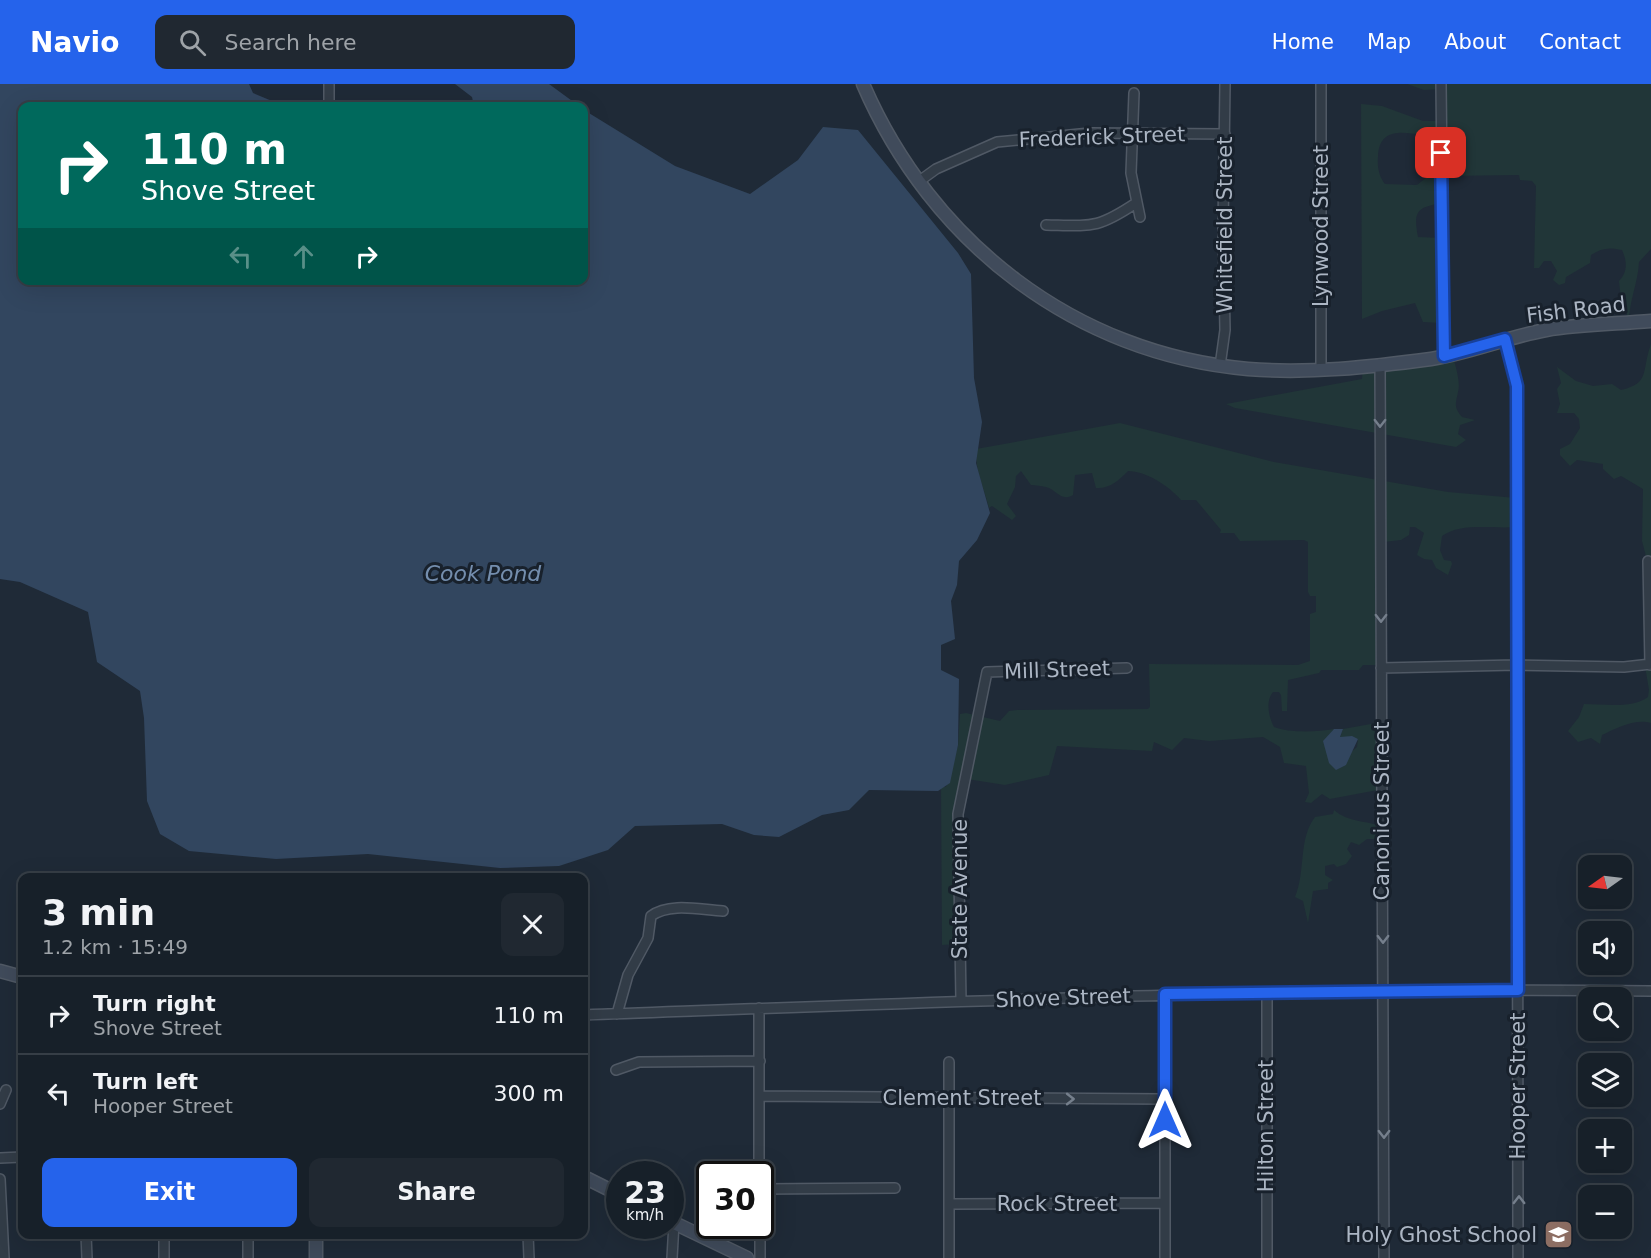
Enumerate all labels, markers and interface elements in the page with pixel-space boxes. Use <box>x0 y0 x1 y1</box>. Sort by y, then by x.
search box <box>155 15 575 69</box>
text: Navio <box>30 26 119 59</box>
icon: search <box>176 26 209 59</box>
text: Search here <box>224 30 357 55</box>
text: Home <box>1272 30 1334 54</box>
text: Map <box>1367 30 1411 54</box>
text: About <box>1444 30 1506 54</box>
text: Contact <box>1539 30 1621 54</box>
street label: Frederick Street <box>1018 122 1186 152</box>
text: 110 m <box>141 125 287 174</box>
icon: right <box>42 126 120 204</box>
pin <box>1415 127 1466 178</box>
icon: arrive <box>1424 136 1457 169</box>
street label: Whitefield Street <box>1213 137 1237 313</box>
street label: Lynwood Street <box>1309 145 1333 307</box>
text: Shove Street <box>141 175 315 206</box>
icon: left <box>224 240 257 273</box>
icon: ahead <box>287 240 320 273</box>
icon: right <box>350 240 383 273</box>
street label: Fish Road <box>1525 292 1627 328</box>
one-way arrow <box>1374 418 1386 427</box>
water label: Cook Pond <box>425 561 542 586</box>
one-way arrow <box>1375 613 1387 622</box>
street label: Mill Street <box>1004 656 1110 684</box>
street label: Canonicus Street <box>1370 721 1394 901</box>
street label: State Avenue <box>948 819 972 959</box>
north arrow <box>1578 855 1632 909</box>
map controls <box>1578 855 1632 1239</box>
text: 3 min <box>42 892 155 933</box>
button: close <box>501 893 564 956</box>
button: sound <box>1578 921 1632 975</box>
one-way arrow <box>1377 934 1389 943</box>
text: 1.2 km · 15:49 <box>42 935 188 959</box>
street label: Shove Street <box>995 984 1131 1012</box>
button: search <box>1578 987 1632 1041</box>
text: Turn right <box>93 991 216 1016</box>
icon: right <box>42 999 75 1032</box>
text: 110 m <box>494 1003 564 1028</box>
street label: Hooper Street <box>1506 1013 1530 1159</box>
text: Shove Street <box>93 1016 222 1040</box>
button: layers <box>1578 1053 1632 1107</box>
street label: Hilton Street <box>1254 1060 1278 1192</box>
text: Turn left <box>93 1069 198 1094</box>
icon: left <box>42 1077 75 1110</box>
text: 300 m <box>494 1081 564 1106</box>
street label: Clement Street <box>883 1086 1041 1110</box>
position arrow <box>1133 1088 1197 1152</box>
one-way arrow <box>1066 1093 1075 1105</box>
text: Hooper Street <box>93 1094 233 1118</box>
button: + <box>1578 1119 1632 1173</box>
one-way arrow <box>1378 1129 1390 1138</box>
button: Exit <box>42 1158 297 1227</box>
button: Share <box>309 1158 564 1227</box>
speed limit sign: 30 <box>696 1161 774 1239</box>
text: 23 <box>624 1175 666 1210</box>
button: − <box>1578 1185 1632 1239</box>
street label: Rock Street <box>997 1192 1117 1216</box>
one-way arrow <box>1512 1195 1525 1204</box>
text: km/h <box>626 1206 664 1224</box>
school or university icon: Holy Ghost School <box>1542 1219 1574 1251</box>
place label: Holy Ghost School <box>1345 1223 1537 1247</box>

